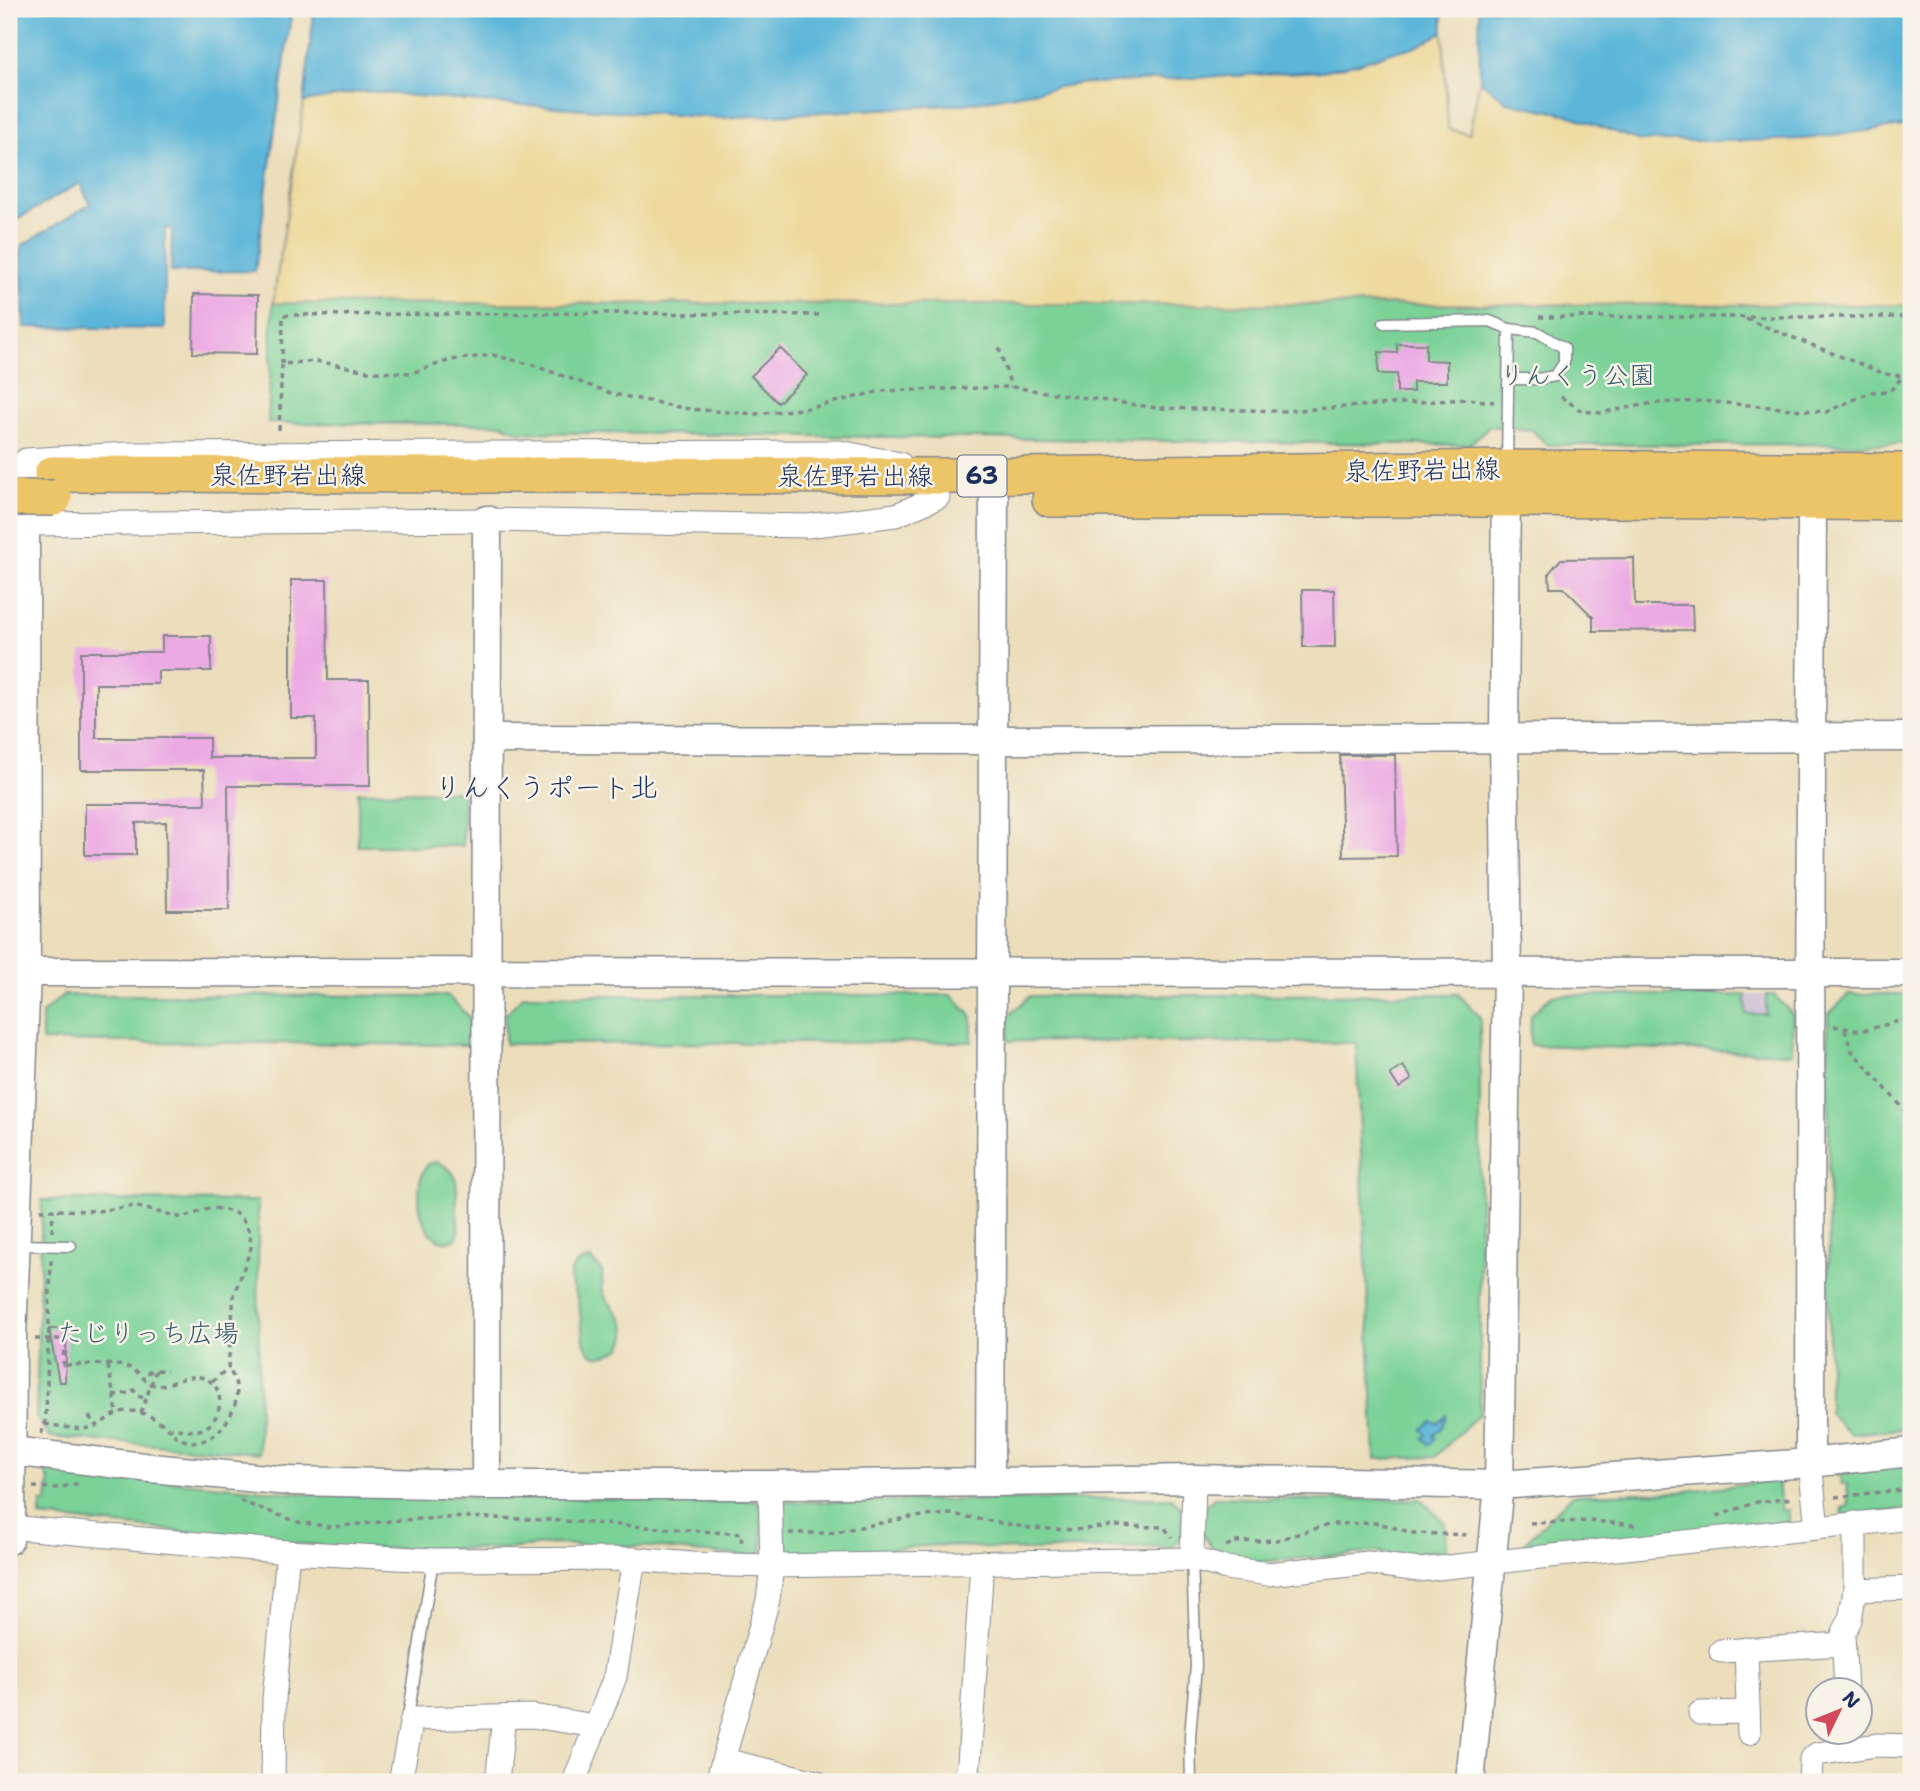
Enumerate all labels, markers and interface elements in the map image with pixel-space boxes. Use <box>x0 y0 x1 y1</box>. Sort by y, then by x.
park label: りんくう公園 <box>1499 357 1655 392</box>
street label: 泉佐野岩出線 <box>1344 451 1500 488</box>
road number: 63 <box>958 456 1006 496</box>
street label: 泉佐野岩出線 <box>210 457 366 492</box>
street label: 泉佐野岩出線 <box>777 458 933 493</box>
district label: りんくうポート北 <box>434 768 658 806</box>
park label: たじりっち広場 <box>57 1315 239 1350</box>
north arrow <box>1804 1676 1874 1746</box>
text: N <box>1837 1686 1865 1714</box>

